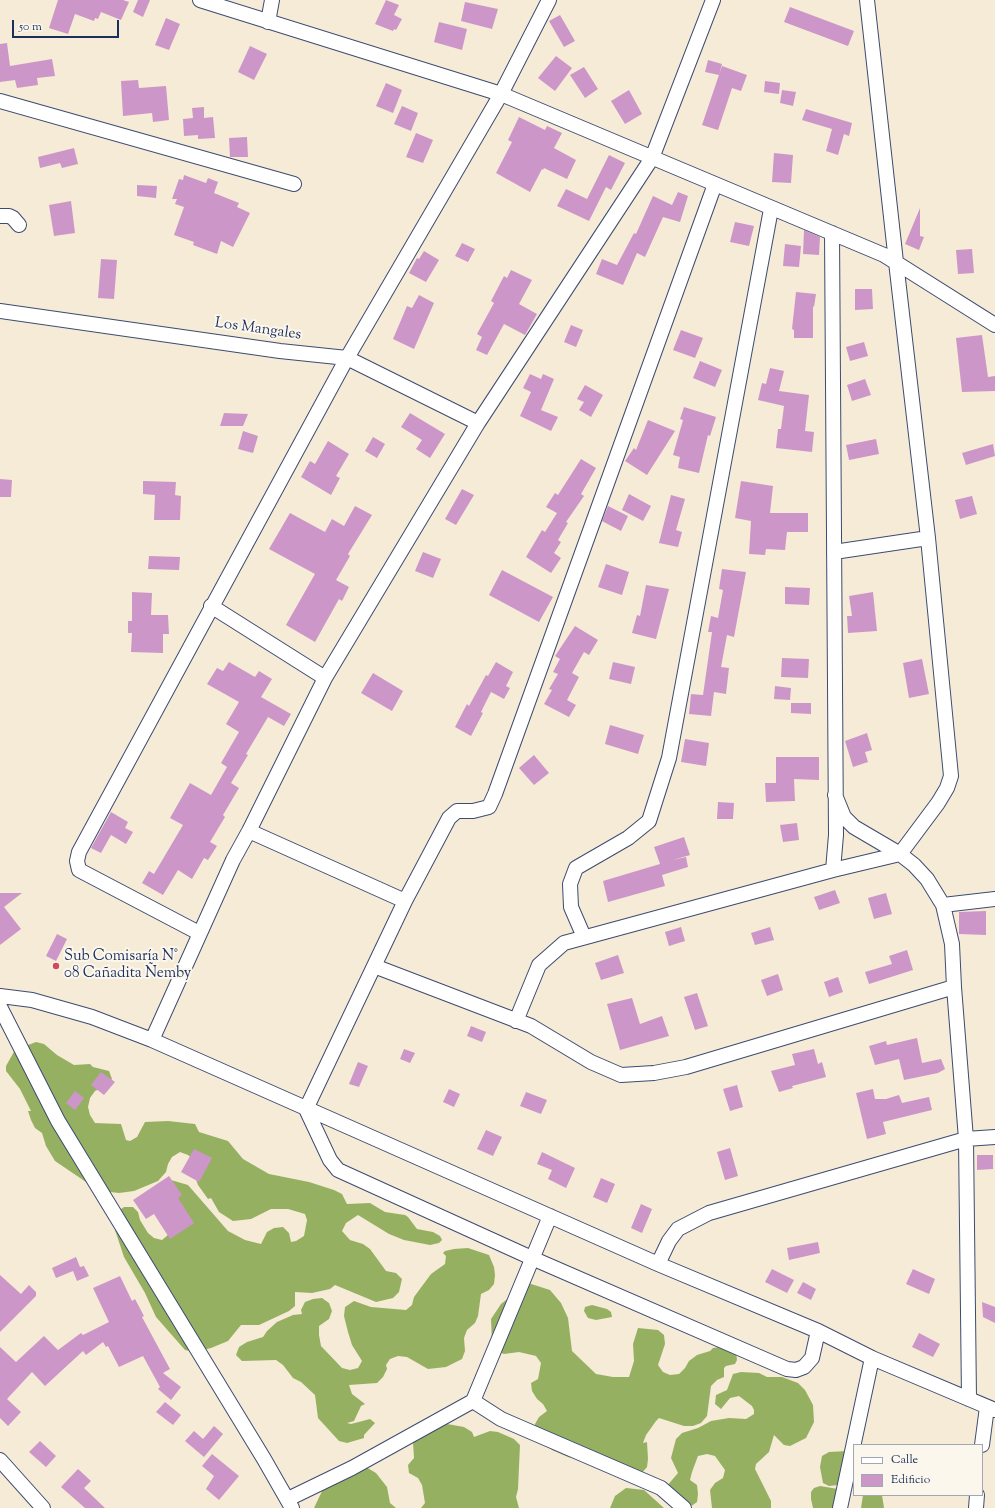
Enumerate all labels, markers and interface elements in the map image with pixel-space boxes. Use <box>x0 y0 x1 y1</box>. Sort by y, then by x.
scale bar <box>14 12 121 38</box>
text: 50 m <box>19 18 42 36</box>
street label: Los Mangales <box>214 315 302 345</box>
place label: Sub Comisaría N° 08 Cañadita Ñemby <box>64 948 191 983</box>
marker: Sub Comisaría N° 08 Cañadita Ñemby <box>51 961 61 971</box>
legend <box>853 1444 983 1496</box>
text: Calle <box>891 1451 918 1469</box>
text: Edificio <box>891 1471 930 1489</box>

